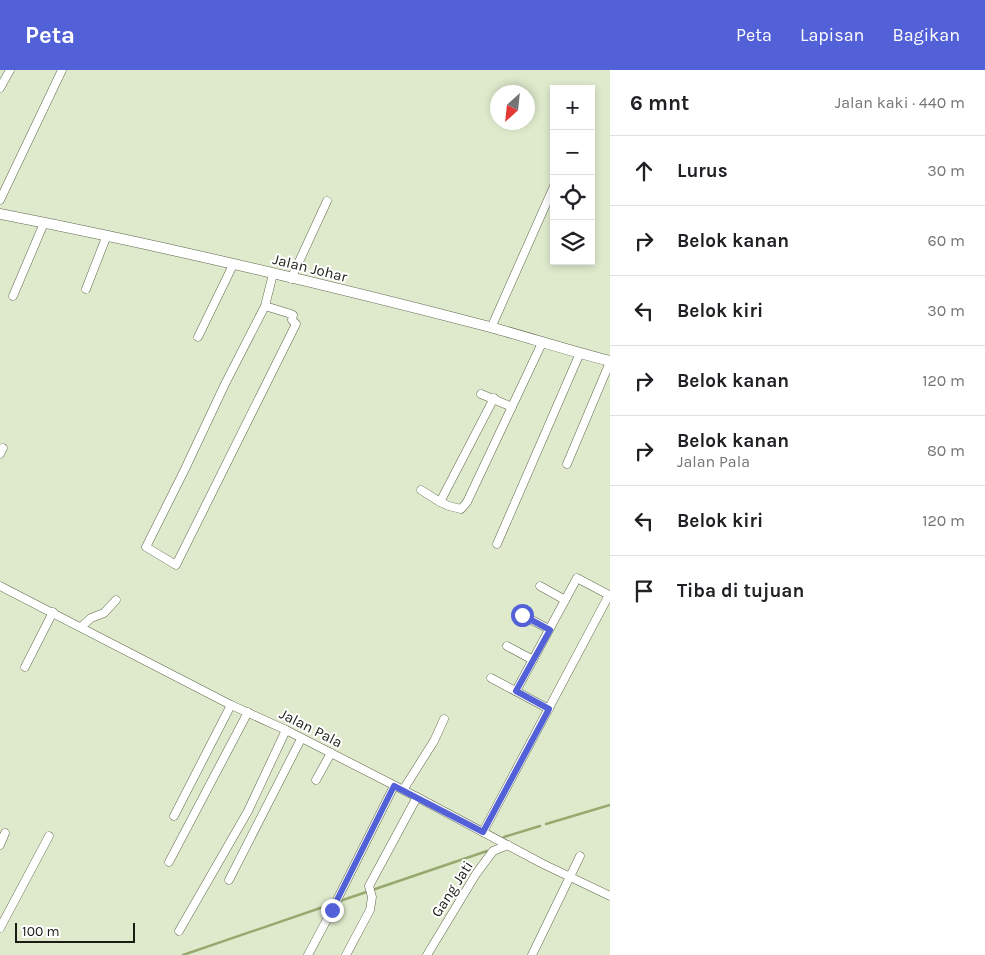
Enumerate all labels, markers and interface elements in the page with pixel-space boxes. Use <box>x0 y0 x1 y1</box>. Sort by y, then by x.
text: Peta <box>25 21 75 49</box>
text: Peta <box>736 24 772 46</box>
text: Lapisan <box>800 24 864 46</box>
text: Bagikan <box>892 24 960 46</box>
north arrow <box>490 85 535 130</box>
map controls <box>550 85 595 265</box>
button: + <box>550 85 595 130</box>
text: 6 mnt <box>630 91 689 115</box>
text: Jalan kaki · 440 m <box>835 93 965 112</box>
button: − <box>550 130 595 175</box>
icon: ahead <box>630 157 658 185</box>
text: Lurus <box>677 160 728 182</box>
text: 30 m <box>927 161 965 180</box>
button: locate <box>550 175 595 220</box>
button: layers <box>550 220 595 265</box>
icon: right <box>630 227 658 255</box>
text: Belok kanan <box>677 230 789 252</box>
text: 60 m <box>928 231 965 250</box>
street label: Jalan Johar <box>271 250 350 286</box>
icon: left <box>630 297 658 325</box>
text: Belok kiri <box>677 300 763 322</box>
text: 30 m <box>927 301 965 320</box>
icon: right <box>630 367 658 395</box>
text: Belok kanan <box>677 370 789 392</box>
text: 120 m <box>922 371 965 390</box>
text: Belok kanan <box>677 430 789 452</box>
icon: right <box>630 437 658 465</box>
text: 80 m <box>927 441 965 460</box>
text: Jalan Pala <box>677 452 750 471</box>
icon: left <box>630 507 658 535</box>
text: Belok kiri <box>677 510 763 532</box>
text: 120 m <box>922 511 965 530</box>
icon: arrive <box>630 577 658 605</box>
text: Tiba di tujuan <box>677 580 804 602</box>
route start <box>511 604 534 627</box>
street label: Jalan Pala <box>276 704 346 752</box>
street label: Gang Jati <box>427 858 477 920</box>
route end <box>321 899 344 922</box>
scale bar <box>15 920 135 943</box>
text: 100 m <box>22 923 60 940</box>

